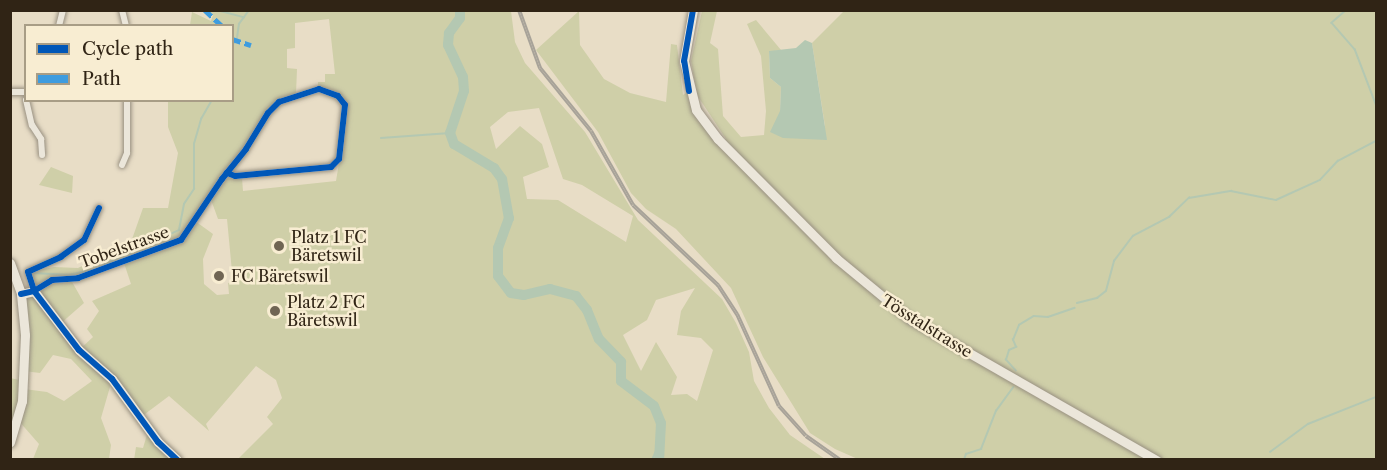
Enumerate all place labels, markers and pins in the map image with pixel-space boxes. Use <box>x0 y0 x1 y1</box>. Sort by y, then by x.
place label: Platz 1 FC Bäretswil <box>291 227 367 265</box>
marker: Platz 1 FC Bäretswil <box>272 239 286 253</box>
place label: FC Bäretswil <box>231 266 328 286</box>
marker: FC Bäretswil <box>212 269 226 283</box>
place label: Platz 2 FC Bäretswil <box>287 292 365 330</box>
marker: Platz 2 FC Bäretswil <box>268 304 282 318</box>

